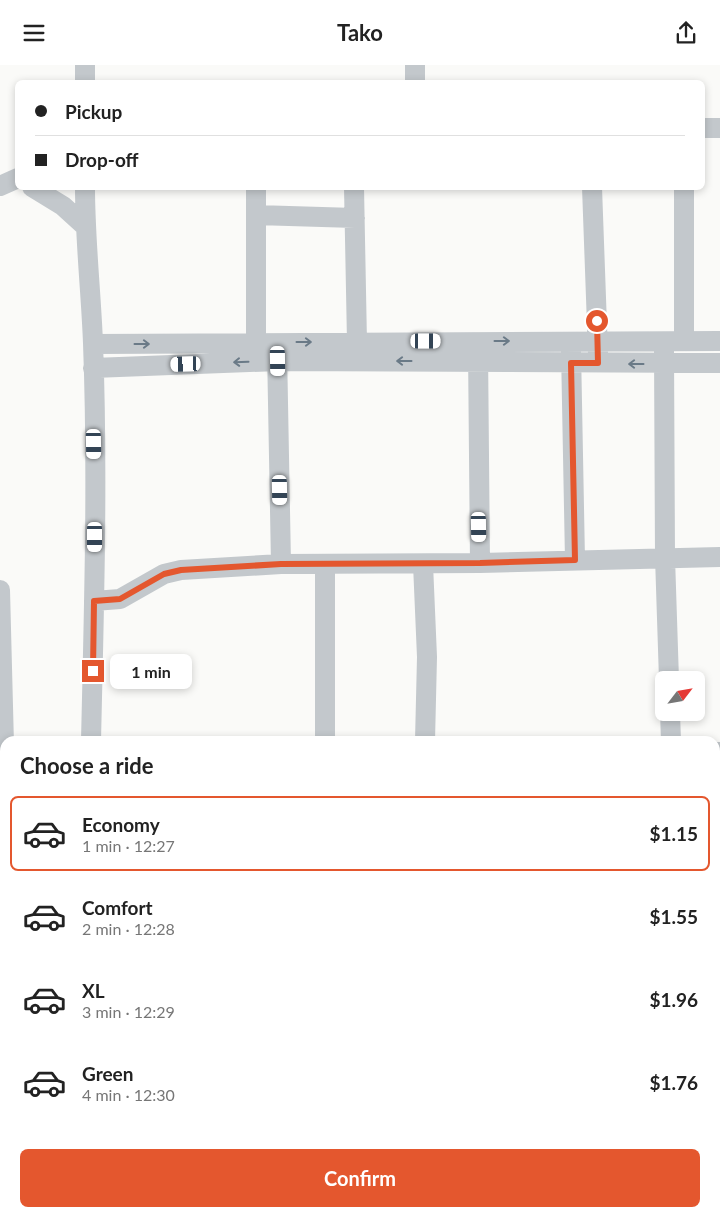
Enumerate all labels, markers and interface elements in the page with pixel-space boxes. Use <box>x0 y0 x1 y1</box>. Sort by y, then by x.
icon: menu <box>20 19 48 47</box>
text: Tako <box>337 19 383 46</box>
icon: share <box>672 19 700 47</box>
text: Pickup <box>65 100 122 123</box>
text: Drop-off <box>65 148 139 171</box>
route start <box>586 310 608 332</box>
car <box>411 334 441 349</box>
one-way arrow <box>493 336 509 346</box>
one-way arrow <box>296 337 312 347</box>
one-way arrow <box>134 339 150 348</box>
car <box>270 346 285 376</box>
car <box>170 356 201 372</box>
one-way arrow <box>396 356 412 366</box>
one-way arrow <box>234 358 250 367</box>
one-way arrow <box>629 359 645 368</box>
car <box>86 429 101 459</box>
car <box>272 475 287 505</box>
car <box>471 512 486 542</box>
car <box>87 522 102 552</box>
callout: 1 min <box>110 653 193 689</box>
route end <box>82 660 104 682</box>
text: 1 min <box>131 662 171 681</box>
north arrow <box>655 671 705 721</box>
map controls <box>655 671 705 721</box>
text: Choose a ride <box>20 752 154 779</box>
icon: car <box>22 811 67 856</box>
text: Economy <box>82 813 160 836</box>
text: $1.15 <box>649 822 698 845</box>
text: 1 min · 12:27 <box>82 836 175 855</box>
icon: car <box>22 894 67 939</box>
text: Comfort <box>82 896 153 919</box>
text: $1.55 <box>649 905 698 928</box>
text: 2 min · 12:28 <box>82 919 175 938</box>
icon: car <box>22 977 67 1022</box>
text: XL <box>82 979 105 1002</box>
text: $1.96 <box>649 988 698 1011</box>
text: 3 min · 12:29 <box>82 1002 175 1021</box>
icon: car <box>22 1060 67 1105</box>
text: Green <box>82 1062 133 1085</box>
text: $1.76 <box>649 1071 698 1094</box>
text: 4 min · 12:30 <box>82 1085 175 1104</box>
button: Confirm <box>20 1149 700 1207</box>

